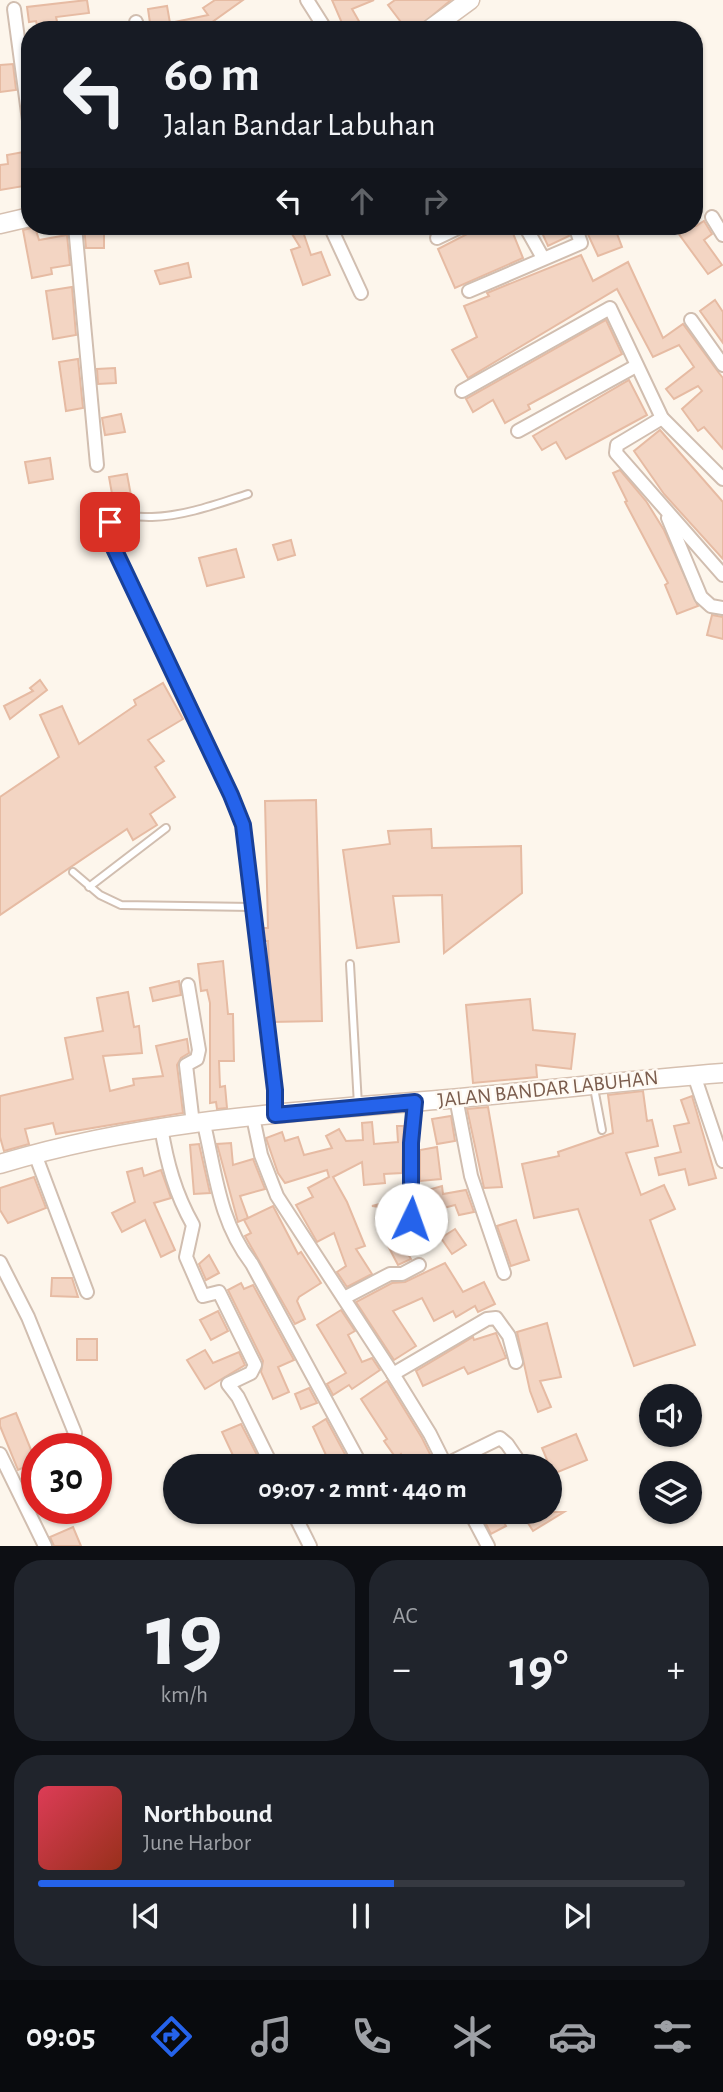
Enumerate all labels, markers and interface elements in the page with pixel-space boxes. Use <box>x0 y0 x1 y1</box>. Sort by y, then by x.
icon: left <box>49 49 140 140</box>
text: 60 m <box>164 51 260 100</box>
text: Jalan Bandar Labuhan <box>164 109 436 141</box>
icon: left <box>270 182 308 220</box>
icon: ahead <box>343 182 381 220</box>
icon: right <box>416 182 454 220</box>
pin <box>80 492 140 552</box>
icon: arrive <box>91 503 129 541</box>
street label: JALAN BANDAR LABUHAN <box>437 1067 659 1111</box>
position arrow <box>374 1182 448 1256</box>
map controls <box>639 1384 702 1524</box>
button: sound <box>639 1384 702 1447</box>
speed limit sign: 30 <box>21 1433 112 1524</box>
button: layers <box>639 1461 702 1524</box>
text: 09:07 · 2 mnt · 440 m <box>258 1476 467 1502</box>
text: 19 <box>146 1591 223 1682</box>
text: AC <box>393 1605 417 1628</box>
text: 19° <box>509 1643 568 1695</box>
text: − <box>393 1651 411 1689</box>
text: + <box>667 1651 685 1689</box>
text: km/h <box>161 1684 208 1707</box>
text: Northbound <box>143 1801 272 1827</box>
text: June Harbor <box>143 1832 251 1855</box>
icon: previous <box>127 1897 165 1935</box>
icon: pause <box>342 1897 380 1935</box>
icon: next <box>558 1897 596 1935</box>
icon: directions <box>147 2012 196 2061</box>
icon: music <box>247 2012 296 2061</box>
icon: phone <box>347 2012 396 2061</box>
icon: climate <box>448 2012 497 2061</box>
icon: car <box>548 2012 597 2061</box>
icon: filters <box>648 2012 697 2061</box>
text: 09:05 <box>26 2020 96 2052</box>

